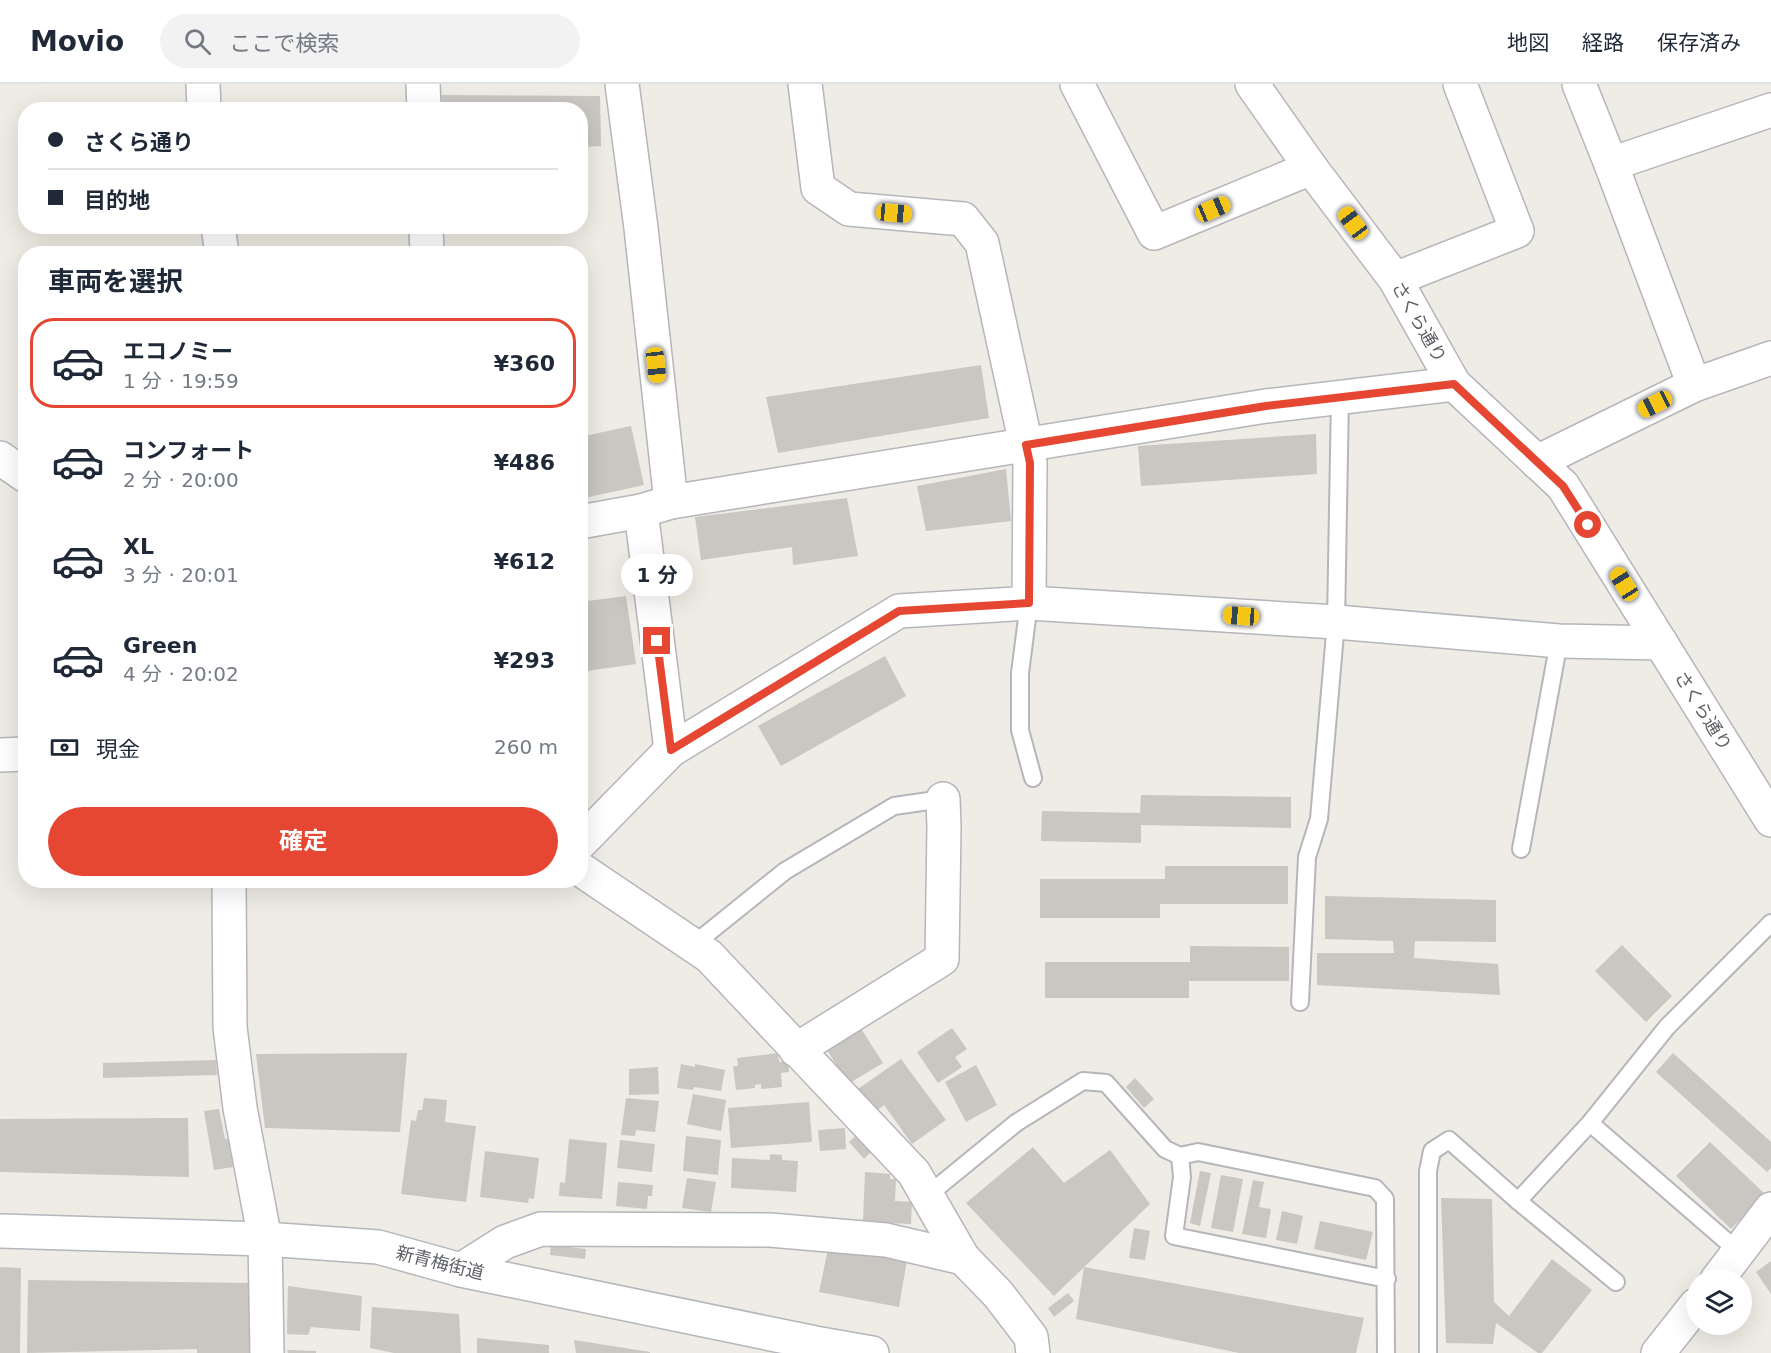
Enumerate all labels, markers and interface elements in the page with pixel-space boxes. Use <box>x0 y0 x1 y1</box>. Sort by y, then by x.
search box <box>160 14 580 68</box>
text: Movio <box>30 25 124 58</box>
icon: search <box>181 25 214 58</box>
text: ここで検索 <box>229 31 339 56</box>
text: 地図 <box>1507 31 1549 55</box>
text: 経路 <box>1582 31 1624 55</box>
text: 保存済み <box>1657 31 1741 55</box>
text: さくら通り <box>84 130 194 155</box>
text: 目的地 <box>84 188 150 213</box>
car <box>1193 194 1233 224</box>
car <box>875 202 913 224</box>
car <box>1335 203 1371 243</box>
text: 車両を選択 <box>48 266 183 297</box>
street label: さくら通り <box>1388 278 1451 366</box>
icon: car <box>51 336 105 390</box>
text: エコノミー <box>123 339 233 364</box>
car <box>645 346 667 384</box>
text: ¥360 <box>494 351 555 376</box>
text: 1 分 · 19:59 <box>123 369 239 393</box>
car <box>1635 388 1675 420</box>
icon: car <box>51 435 105 489</box>
text: コンフォート <box>123 438 254 463</box>
text: ¥486 <box>494 450 555 475</box>
text: 2 分 · 20:00 <box>123 468 239 492</box>
route start <box>1574 511 1601 538</box>
icon: car <box>51 534 105 588</box>
text: XL <box>123 534 154 559</box>
text: ¥612 <box>494 549 555 574</box>
callout: 1 分 <box>621 554 693 596</box>
text: 3 分 · 20:01 <box>123 563 239 587</box>
text: 1 分 <box>637 563 677 587</box>
car <box>1607 564 1641 604</box>
car <box>1222 606 1260 626</box>
route end <box>643 627 670 654</box>
icon: car <box>51 633 105 687</box>
text: Green <box>123 633 197 658</box>
text: ¥293 <box>494 648 555 673</box>
text: 4 分 · 20:02 <box>123 662 239 686</box>
street label: さくら通り <box>1671 667 1736 754</box>
icon: cash <box>48 731 81 764</box>
text: 260 m <box>494 735 558 759</box>
text: 現金 <box>96 737 140 762</box>
button: 確定 <box>48 807 558 876</box>
street label: 新青梅街道 <box>394 1241 486 1284</box>
map controls <box>1686 1269 1752 1335</box>
button: layers <box>1686 1269 1752 1335</box>

